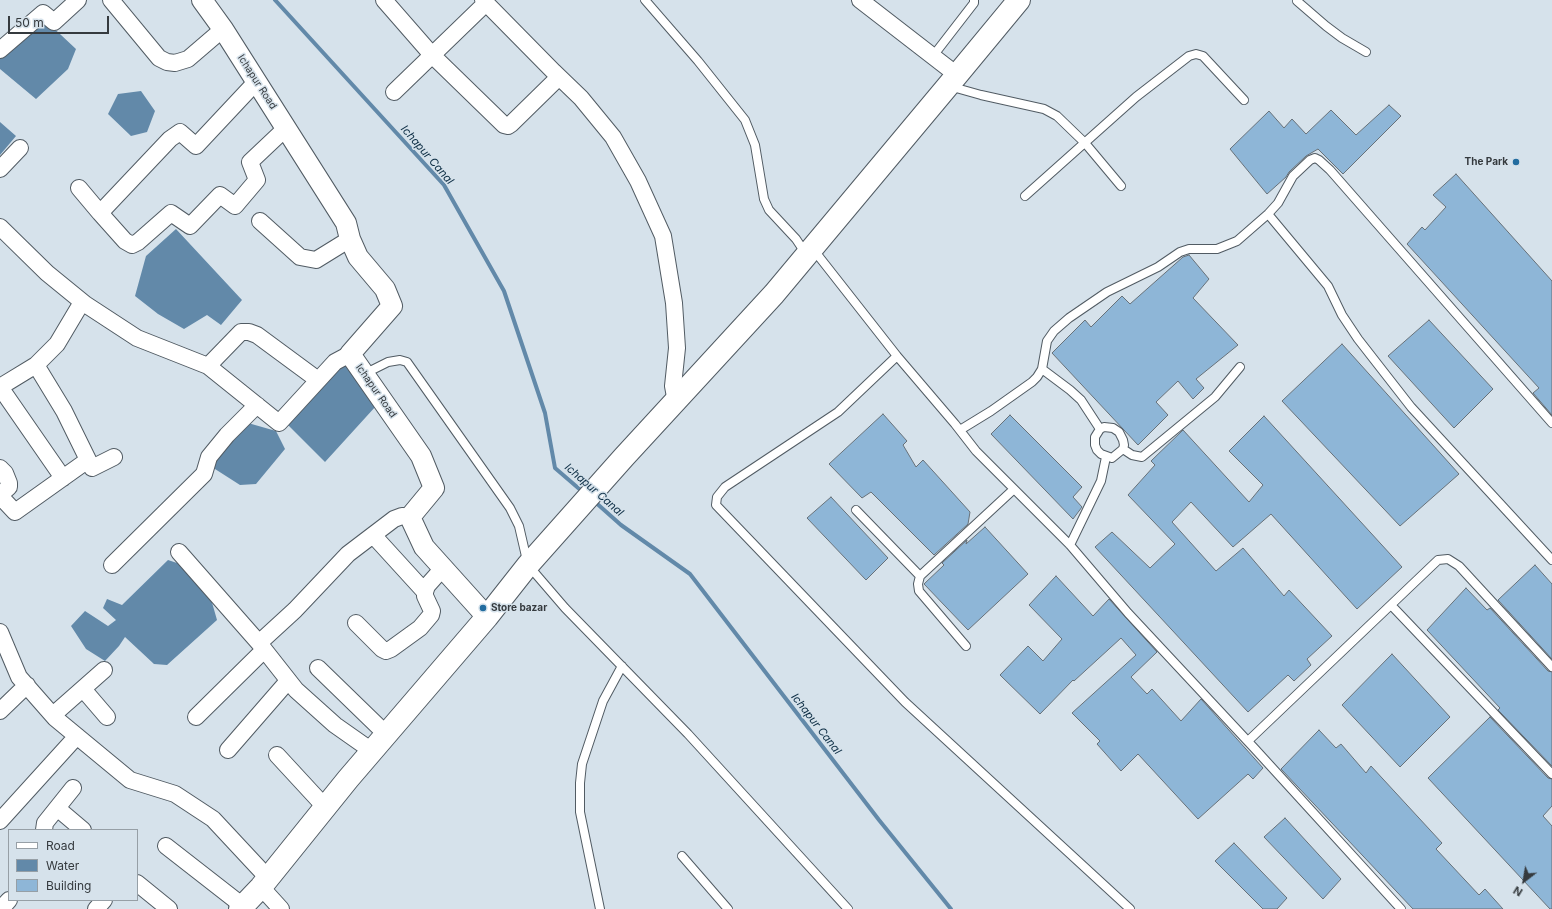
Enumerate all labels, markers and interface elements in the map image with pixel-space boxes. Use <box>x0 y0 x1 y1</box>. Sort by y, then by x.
scale bar <box>10 8 111 34</box>
text: 50 m <box>15 15 44 30</box>
street label: Ichapur Road <box>235 52 279 112</box>
water label: Ichapur Canal <box>398 123 456 187</box>
place label: The Park <box>1465 156 1508 168</box>
marker: The Park <box>1511 157 1521 167</box>
street label: Ichapur Road <box>353 362 399 420</box>
water label: Ichapur Canal <box>562 461 626 519</box>
place label: Store bazar <box>491 602 547 614</box>
marker: Store bazar <box>478 603 488 613</box>
water label: Ichapur Canal <box>788 691 844 757</box>
legend <box>8 829 138 901</box>
text: Road <box>46 838 75 853</box>
text: Water <box>46 858 79 873</box>
north arrow <box>1504 861 1544 901</box>
text: Building <box>46 878 91 893</box>
text: N <box>1511 883 1525 899</box>

